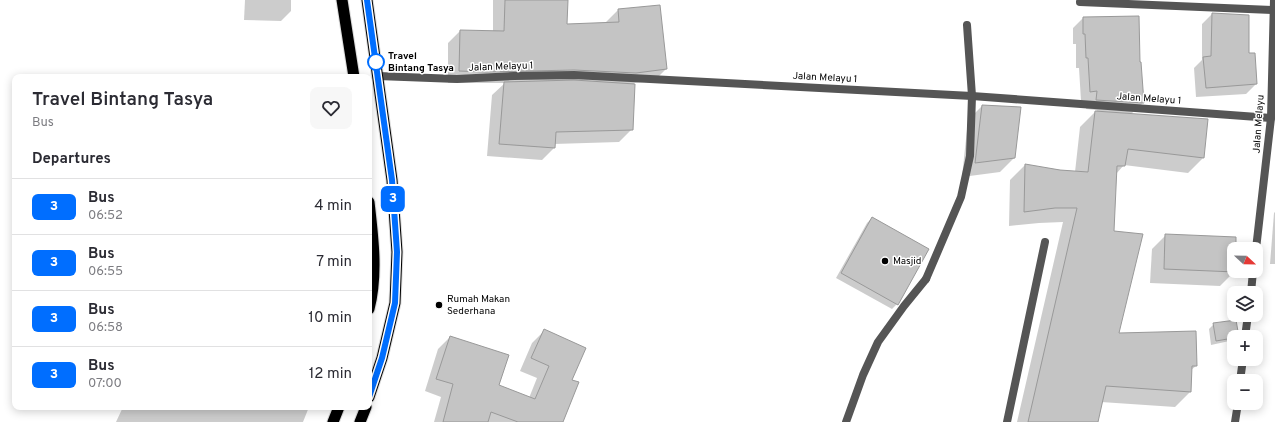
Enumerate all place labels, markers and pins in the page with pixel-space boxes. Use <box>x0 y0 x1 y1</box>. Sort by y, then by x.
place label: Travel Bintang Tasya <box>388 50 454 75</box>
marker: Travel Bintang Tasya <box>367 53 385 71</box>
place label: Masjid <box>893 255 921 268</box>
marker: Masjid <box>880 256 890 266</box>
place label: Rumah Makan Sederhana <box>447 293 510 318</box>
marker: Rumah Makan Sederhana <box>434 300 444 310</box>

